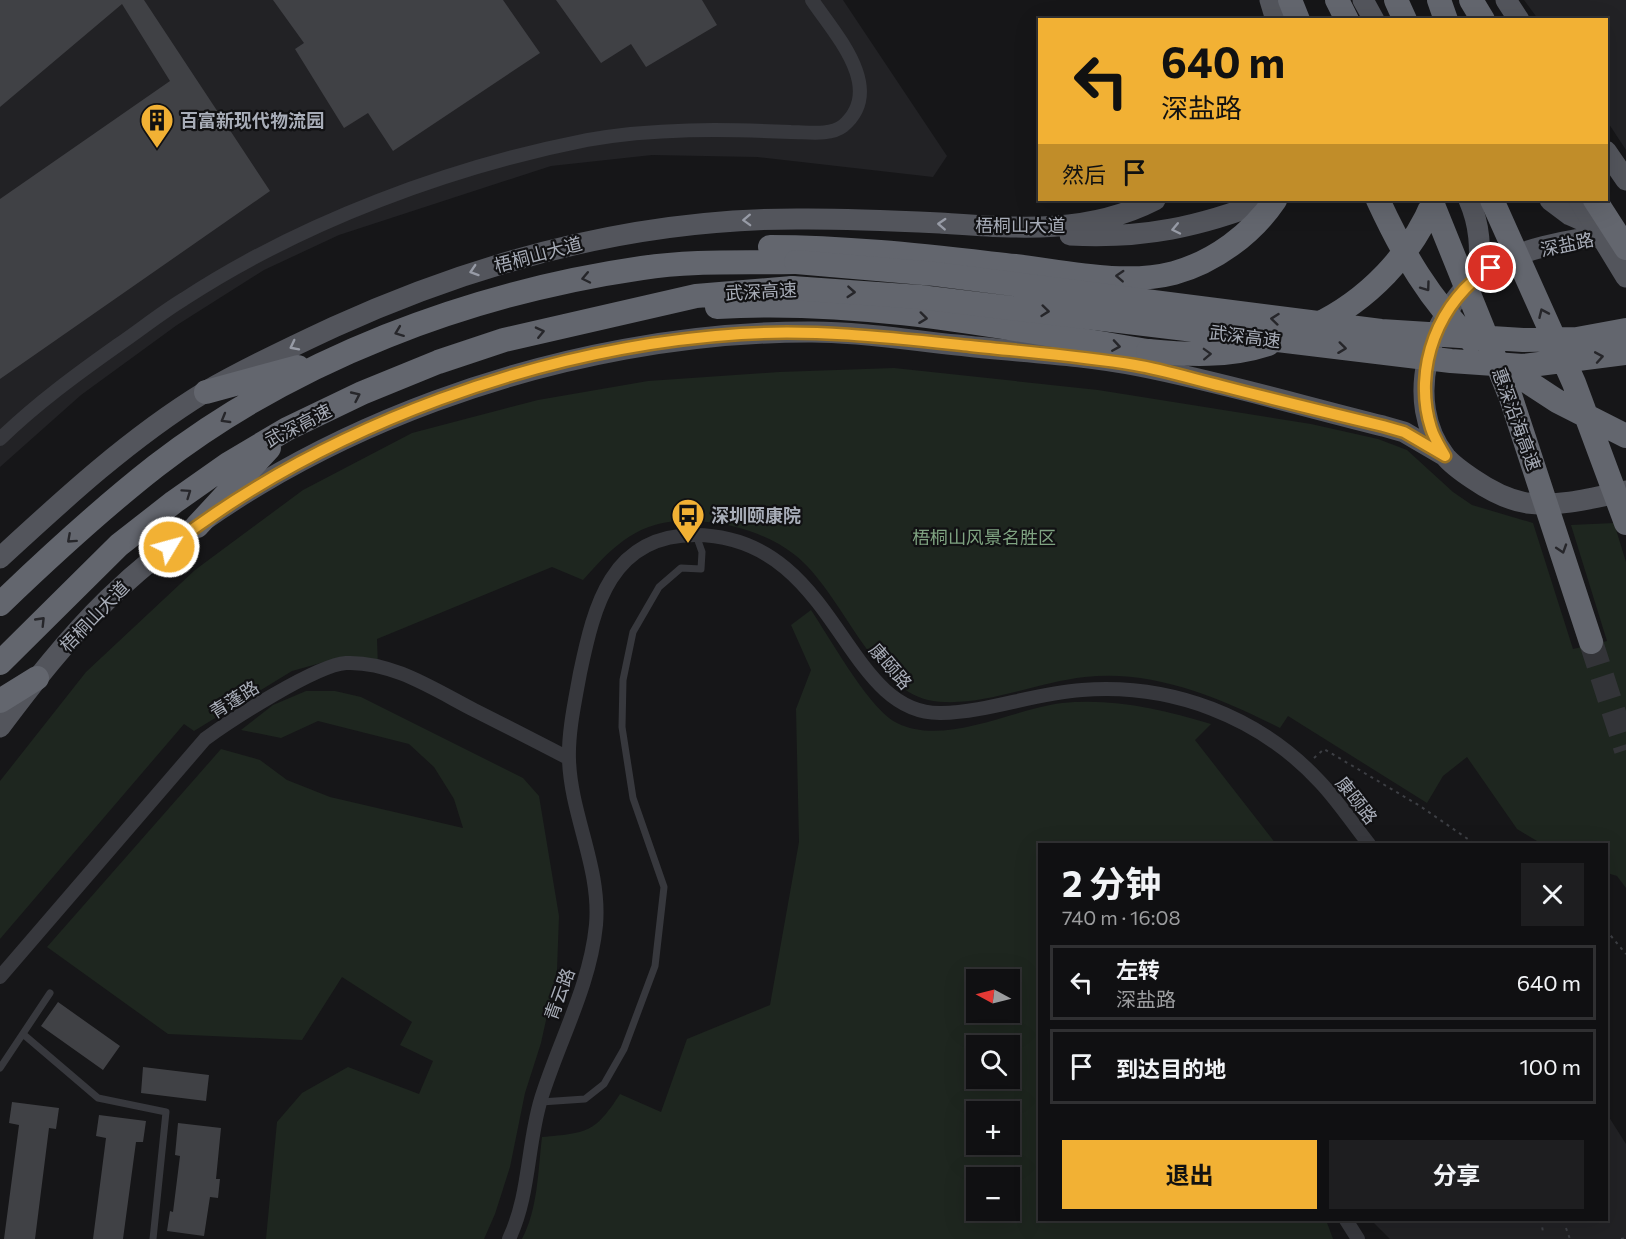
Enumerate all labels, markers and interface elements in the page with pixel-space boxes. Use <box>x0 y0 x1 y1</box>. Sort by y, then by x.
text: 640 m <box>1161 35 1285 87</box>
icon: left <box>1062 42 1140 120</box>
text: 深盐路 <box>1161 91 1242 124</box>
building icon: 百富新现代物流园 <box>139 102 175 149</box>
place label: 百富新现代物流园 <box>180 109 324 131</box>
icon: arrive <box>1118 156 1151 189</box>
text: 然后 <box>1062 161 1106 188</box>
one-way arrow <box>743 214 752 227</box>
street label: 梧桐山大道 <box>975 214 1065 236</box>
one-way arrow <box>938 217 947 230</box>
one-way arrow <box>1171 222 1181 235</box>
street label: 深盐路 <box>1538 228 1596 260</box>
street label: 梧桐山大道 <box>492 232 584 276</box>
pin <box>1465 242 1516 293</box>
icon: arrive <box>1474 251 1507 284</box>
one-way arrow <box>469 264 480 276</box>
one-way arrow <box>1115 270 1124 283</box>
one-way arrow <box>581 271 591 284</box>
street label: 武深高速 <box>724 278 798 304</box>
one-way arrow <box>1419 281 1430 292</box>
one-way arrow <box>846 285 855 298</box>
one-way arrow <box>1040 304 1049 317</box>
one-way arrow <box>1538 308 1550 319</box>
one-way arrow <box>918 311 927 323</box>
one-way arrow <box>1271 313 1280 326</box>
street label: 武深高速 <box>1208 321 1282 351</box>
one-way arrow <box>394 325 405 337</box>
one-way arrow <box>534 326 544 339</box>
one-way arrow <box>290 339 301 350</box>
one-way arrow <box>1111 339 1120 351</box>
one-way arrow <box>1338 341 1347 354</box>
one-way arrow <box>1202 348 1211 361</box>
one-way arrow <box>1594 352 1604 364</box>
street label: 惠深沿海高速 <box>1488 364 1546 474</box>
one-way arrow <box>349 391 360 403</box>
street label: 武深高速 <box>261 399 335 451</box>
one-way arrow <box>221 412 231 424</box>
one-way arrow <box>180 489 191 500</box>
bus stop icon: 深圳颐康院 <box>670 497 706 544</box>
place label: 深圳颐康院 <box>711 504 801 526</box>
position arrow <box>137 515 201 579</box>
park label: 梧桐山风景名胜区 <box>912 526 1056 548</box>
one-way arrow <box>67 531 78 542</box>
one-way arrow <box>1555 543 1567 554</box>
street label: 梧桐山大道 <box>55 576 133 656</box>
one-way arrow <box>34 618 45 628</box>
street label: 康颐路 <box>865 638 917 694</box>
street label: 青蓬路 <box>205 675 263 723</box>
street label: 康颐路 <box>1332 772 1382 828</box>
text: 2 分钟 <box>1062 860 1161 904</box>
button: close <box>1521 863 1584 926</box>
text: 740 m · 16:08 <box>1062 905 1181 929</box>
text: 左转 <box>1116 956 1160 983</box>
street label: 青云路 <box>539 965 579 1023</box>
icon: left <box>1065 966 1098 999</box>
north arrow <box>966 969 1020 1023</box>
map controls <box>966 969 1020 1221</box>
text: 640 m <box>1517 969 1581 996</box>
text: 深盐路 <box>1116 987 1176 1011</box>
button: search <box>966 1035 1020 1089</box>
icon: arrive <box>1065 1050 1098 1083</box>
text: 100 m <box>1519 1053 1581 1080</box>
text: 到达目的地 <box>1116 1055 1226 1082</box>
button: + <box>966 1101 1020 1155</box>
button: 退出 <box>1062 1140 1317 1209</box>
button: 分享 <box>1329 1140 1584 1209</box>
button: − <box>966 1167 1020 1221</box>

